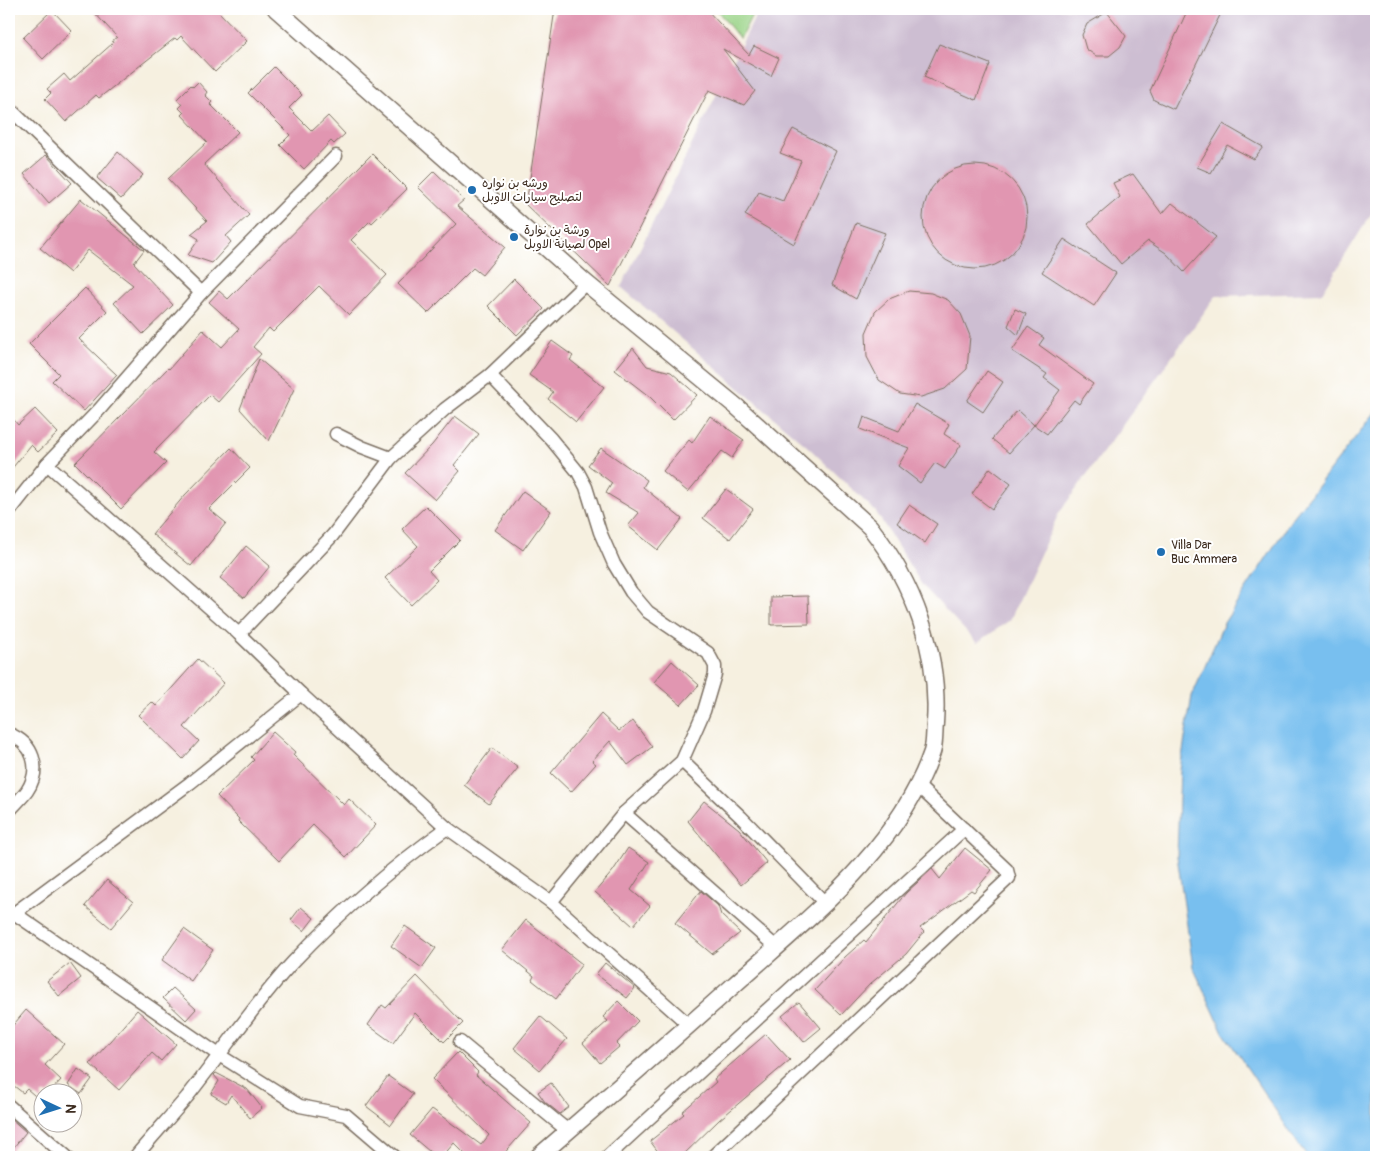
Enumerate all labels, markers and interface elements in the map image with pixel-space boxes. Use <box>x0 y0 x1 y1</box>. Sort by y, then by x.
place label: ورشه بن نواره لتصليح سيارات الاوبل <box>482 176 582 206</box>
marker: ورشه بن نواره لتصليح سيارات الاوبل <box>466 184 478 196</box>
place label: ورشة بن نوارة لصيانة الاوبل Opel <box>524 223 610 252</box>
marker: ورشة بن نوارة لصيانة الاوبل Opel <box>508 231 520 243</box>
place label: Villa Dar Buc Ammera <box>1171 538 1238 567</box>
marker: Villa Dar Buc Ammera <box>1155 546 1167 558</box>
north arrow <box>32 1084 82 1134</box>
text: N <box>62 1104 79 1114</box>

